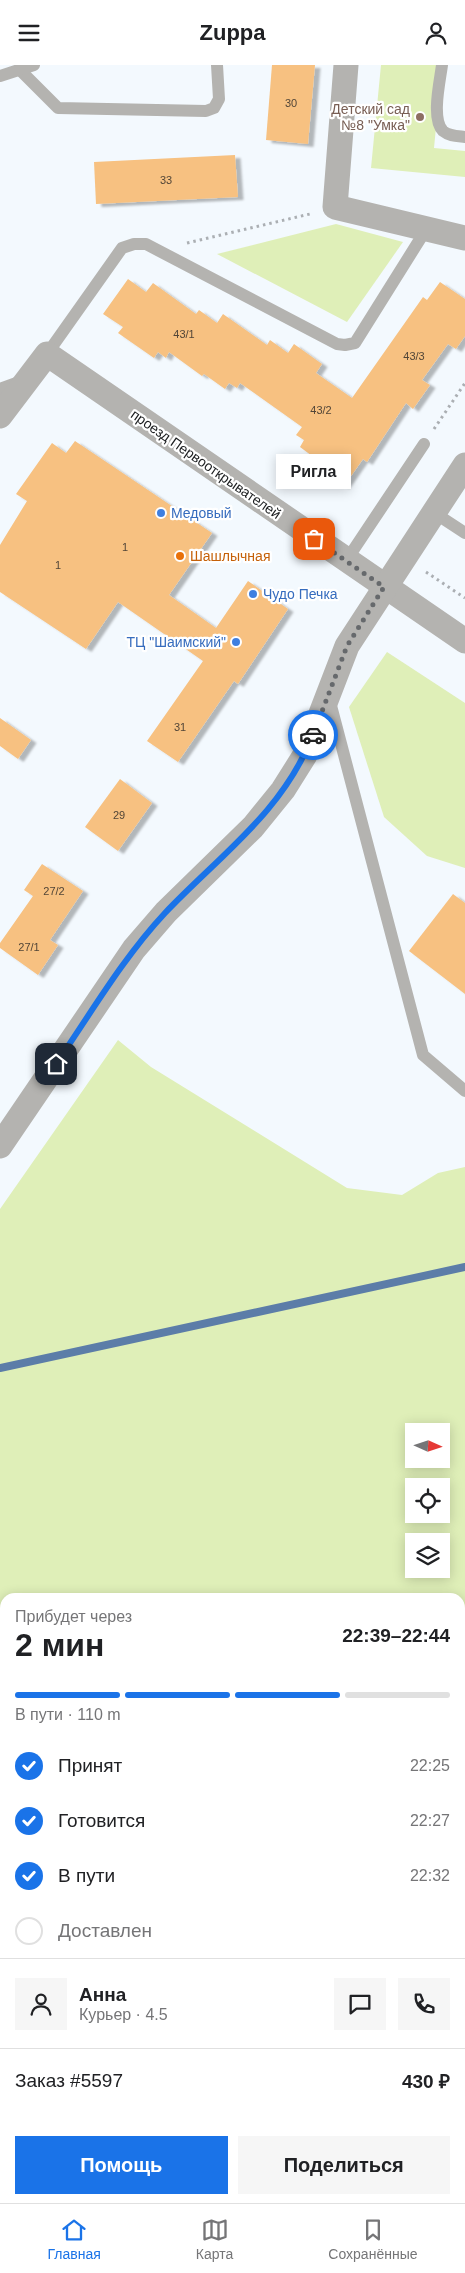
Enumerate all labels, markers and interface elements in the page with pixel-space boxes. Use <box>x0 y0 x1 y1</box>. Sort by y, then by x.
icon: menu <box>15 19 43 47</box>
icon: person <box>422 19 450 47</box>
text: Zuppa <box>200 20 266 45</box>
house number: 30 <box>285 97 297 109</box>
place label: Детский сад №8 "Умка" <box>331 101 410 133</box>
marker: Детский сад №8 "Умка" <box>414 111 426 123</box>
house number: 33 <box>160 174 172 186</box>
house number: 43/1 <box>173 328 195 340</box>
house number: 43/3 <box>403 350 425 362</box>
house number: 43/2 <box>310 404 332 416</box>
street label: проезд Первооткрывателей <box>128 406 284 522</box>
callout: Ригла <box>276 454 352 489</box>
text: Ригла <box>291 463 336 480</box>
place label: Медовый <box>171 505 232 521</box>
marker: Медовый <box>155 507 167 519</box>
pin <box>293 518 335 560</box>
icon: bag <box>300 525 328 553</box>
house number: 1 <box>122 541 128 553</box>
place label: Шашлычная <box>190 548 270 564</box>
marker: Шашлычная <box>174 550 186 562</box>
house number: 1 <box>55 559 61 571</box>
place label: Чудо Печка <box>263 586 338 602</box>
marker: Чудо Печка <box>247 588 259 600</box>
place label: ТЦ "Шаимский" <box>126 634 226 650</box>
marker: ТЦ "Шаимский" <box>230 636 242 648</box>
courier <box>288 710 338 760</box>
house number: 31 <box>174 721 186 733</box>
icon: car <box>299 721 327 749</box>
house number: 29 <box>113 809 125 821</box>
house number: 27/2 <box>43 885 65 897</box>
house number: 27/1 <box>18 941 40 953</box>
pin <box>35 1043 77 1085</box>
icon: home <box>42 1050 70 1078</box>
north arrow <box>405 1423 450 1467</box>
map controls <box>405 1423 450 1578</box>
button: locate <box>405 1478 450 1523</box>
button: layers <box>405 1533 450 1578</box>
text: Прибудет через <box>15 1608 132 1625</box>
text: 22:39–22:44 <box>342 1625 450 1646</box>
text: 2 мин <box>15 1627 104 1663</box>
text: В пути · 110 m <box>15 1706 121 1723</box>
icon: check <box>15 1752 43 1780</box>
text: Принят <box>58 1755 122 1776</box>
text: 22:25 <box>410 1757 450 1774</box>
icon: check <box>15 1807 43 1835</box>
text: Готовится <box>58 1810 145 1831</box>
text: 22:27 <box>410 1812 450 1829</box>
icon: check <box>15 1862 43 1890</box>
text: В пути <box>58 1865 115 1886</box>
text: 22:32 <box>410 1867 450 1884</box>
text: Доставлен <box>58 1920 152 1941</box>
button: person <box>15 1978 67 2030</box>
button: chat <box>334 1978 386 2030</box>
button: phone <box>398 1978 450 2030</box>
text: Анна <box>79 1984 126 2005</box>
text: Курьер · 4.5 <box>79 2006 168 2023</box>
text: Заказ #5597 <box>15 2070 123 2091</box>
text: 430 ₽ <box>402 2071 450 2092</box>
button: Помощь <box>15 2136 228 2194</box>
button: Поделиться <box>238 2136 450 2194</box>
tab: Главная <box>48 2216 101 2262</box>
tab: Карта <box>196 2216 233 2262</box>
tab: Сохранённые <box>328 2216 417 2262</box>

